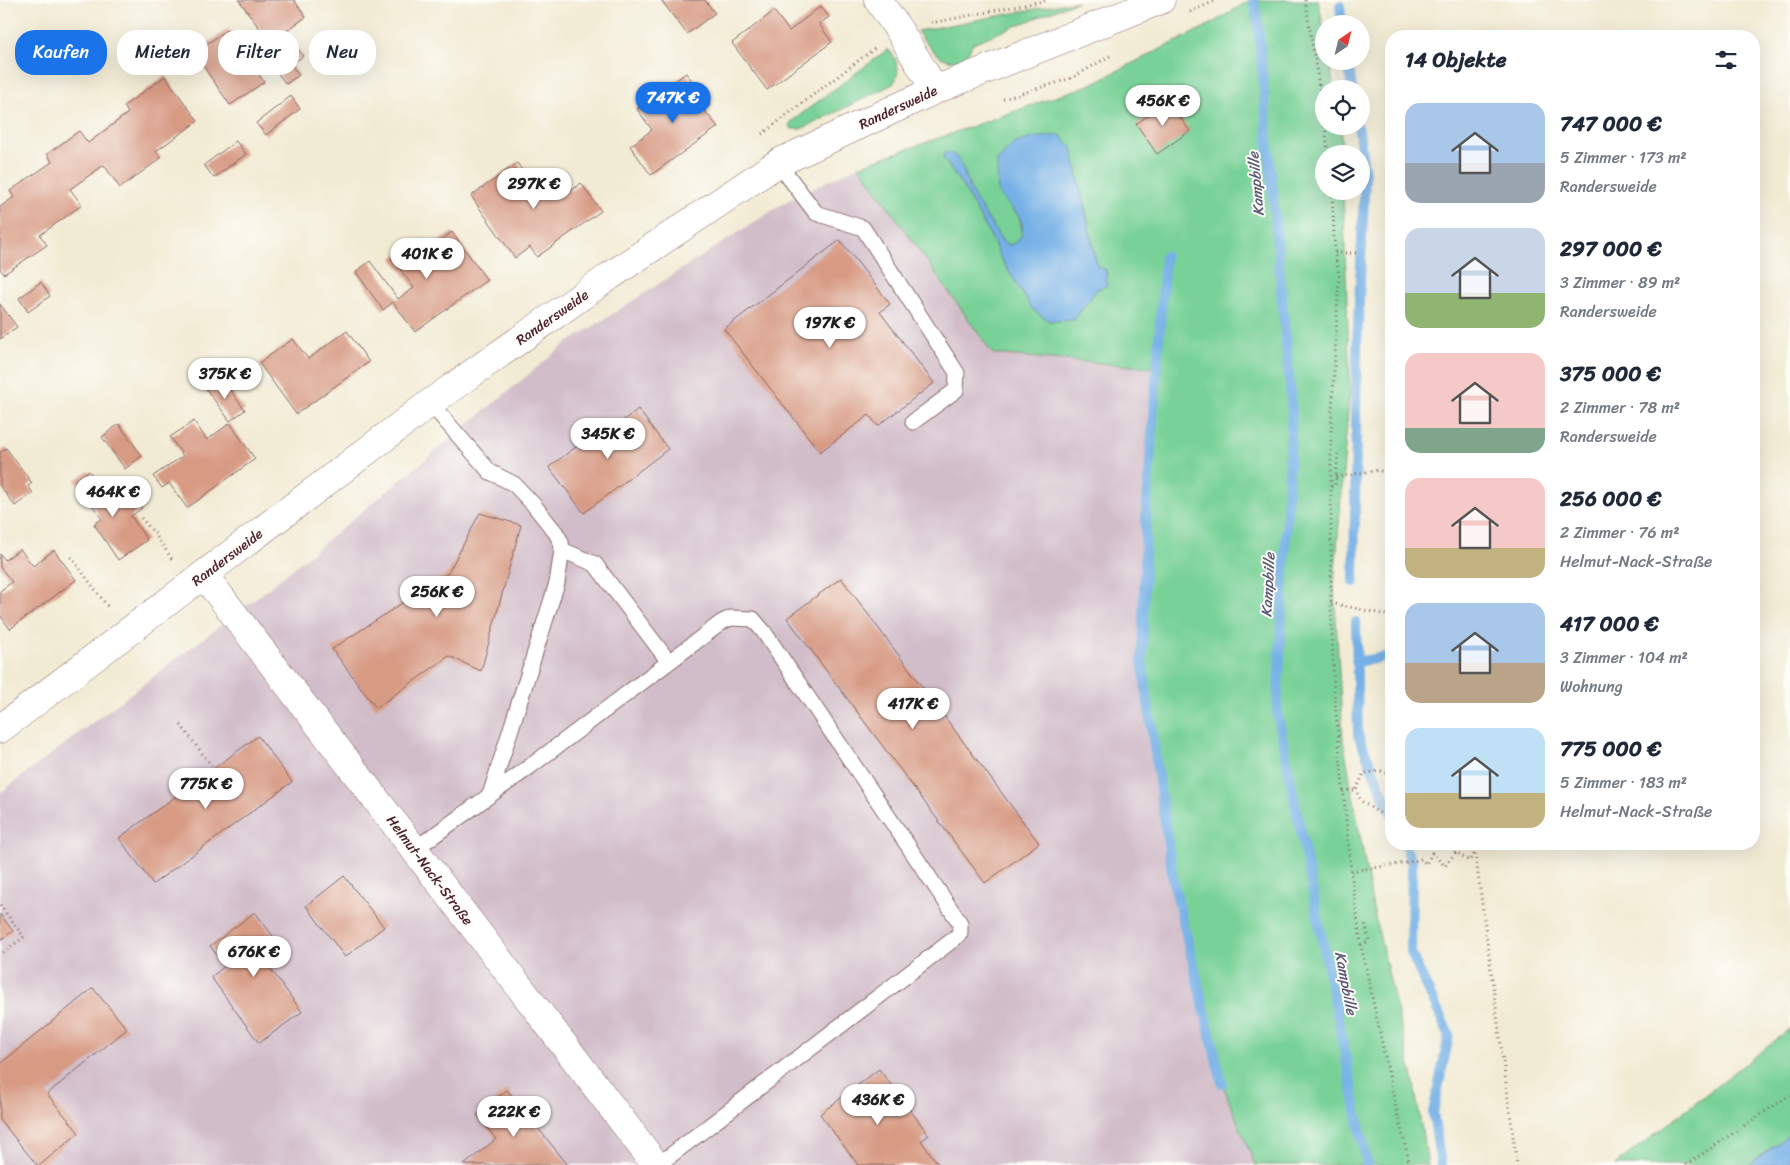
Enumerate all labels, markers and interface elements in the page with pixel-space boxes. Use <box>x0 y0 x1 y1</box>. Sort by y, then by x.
north arrow <box>1315 15 1370 70</box>
map controls <box>1315 15 1370 200</box>
chip: Kaufen <box>15 30 107 75</box>
chip: Mieten <box>117 30 208 75</box>
chip: Filter <box>218 30 299 75</box>
chip: Neu <box>309 30 376 75</box>
text: 14 Objekte <box>1405 41 1506 79</box>
icon: filters <box>1712 46 1740 74</box>
street label: Randersweide <box>855 78 942 137</box>
button: locate <box>1315 80 1370 135</box>
pin: 747K € <box>632 82 714 124</box>
text: 747K € <box>647 83 699 112</box>
pin: 456K € <box>1122 84 1204 127</box>
text: 456K € <box>1136 86 1190 115</box>
text: 747 000 € <box>1560 105 1662 143</box>
icon: home <box>1445 123 1505 183</box>
text: 5 Zimmer · 173 m² <box>1560 143 1687 172</box>
button: layers <box>1315 145 1370 200</box>
water label: Kampbille <box>1240 149 1272 217</box>
pin: 297K € <box>493 168 575 210</box>
text: 297K € <box>508 169 560 198</box>
text: Randersweide <box>1560 172 1657 201</box>
text: 297 000 € <box>1560 230 1662 268</box>
pin: 401K € <box>386 238 468 280</box>
text: 401K € <box>401 239 453 268</box>
icon: home <box>1445 248 1505 308</box>
text: 3 Zimmer · 89 m² <box>1560 268 1680 297</box>
street label: Randersweide <box>510 283 594 352</box>
text: Randersweide <box>1560 297 1657 326</box>
pin: 197K € <box>789 306 871 349</box>
text: 197K € <box>805 308 855 337</box>
text: 375 000 € <box>1560 355 1661 393</box>
pin: 375K € <box>184 358 266 400</box>
text: 375K € <box>199 359 251 388</box>
icon: home <box>1445 373 1505 433</box>
text: 2 Zimmer · 78 m² <box>1560 393 1680 422</box>
pin: 345K € <box>567 418 649 460</box>
text: 345K € <box>581 419 635 448</box>
text: Randersweide <box>1560 422 1657 451</box>
pin: 464K € <box>72 476 154 518</box>
text: 464K € <box>86 477 140 506</box>
text: 256 000 € <box>1560 480 1662 518</box>
icon: home <box>1445 498 1505 558</box>
text: 2 Zimmer · 76 m² <box>1560 518 1679 547</box>
street label: Randersweide <box>186 522 269 593</box>
text: Helmut-Nack-Straße <box>1560 547 1712 576</box>
water label: Kampbille <box>1253 551 1283 618</box>
pin: 256K € <box>396 576 478 618</box>
text: 256K € <box>411 577 463 606</box>
text: 417 000 € <box>1560 605 1659 643</box>
icon: home <box>1445 623 1505 683</box>
text: 3 Zimmer · 104 m² <box>1560 643 1688 672</box>
text: Wohnung <box>1560 672 1623 701</box>
pin: 417K € <box>872 688 954 730</box>
text: 417K € <box>888 689 938 718</box>
text: 775 000 € <box>1560 730 1662 768</box>
icon: home <box>1445 748 1505 808</box>
pin: 775K € <box>165 768 247 810</box>
text: 5 Zimmer · 183 m² <box>1560 768 1687 797</box>
text: 775K € <box>180 769 232 798</box>
text: Helmut-Nack-Straße <box>1560 797 1712 826</box>
street label: Helmut-Nack-Straße <box>380 810 480 931</box>
pin: 676K € <box>213 936 295 978</box>
text: 676K € <box>228 937 280 966</box>
water label: Kampbille <box>1327 949 1365 1019</box>
pin: 436K € <box>837 1084 919 1126</box>
text: 436K € <box>852 1085 904 1114</box>
pin: 222K € <box>473 1096 555 1138</box>
text: 222K € <box>488 1097 540 1126</box>

